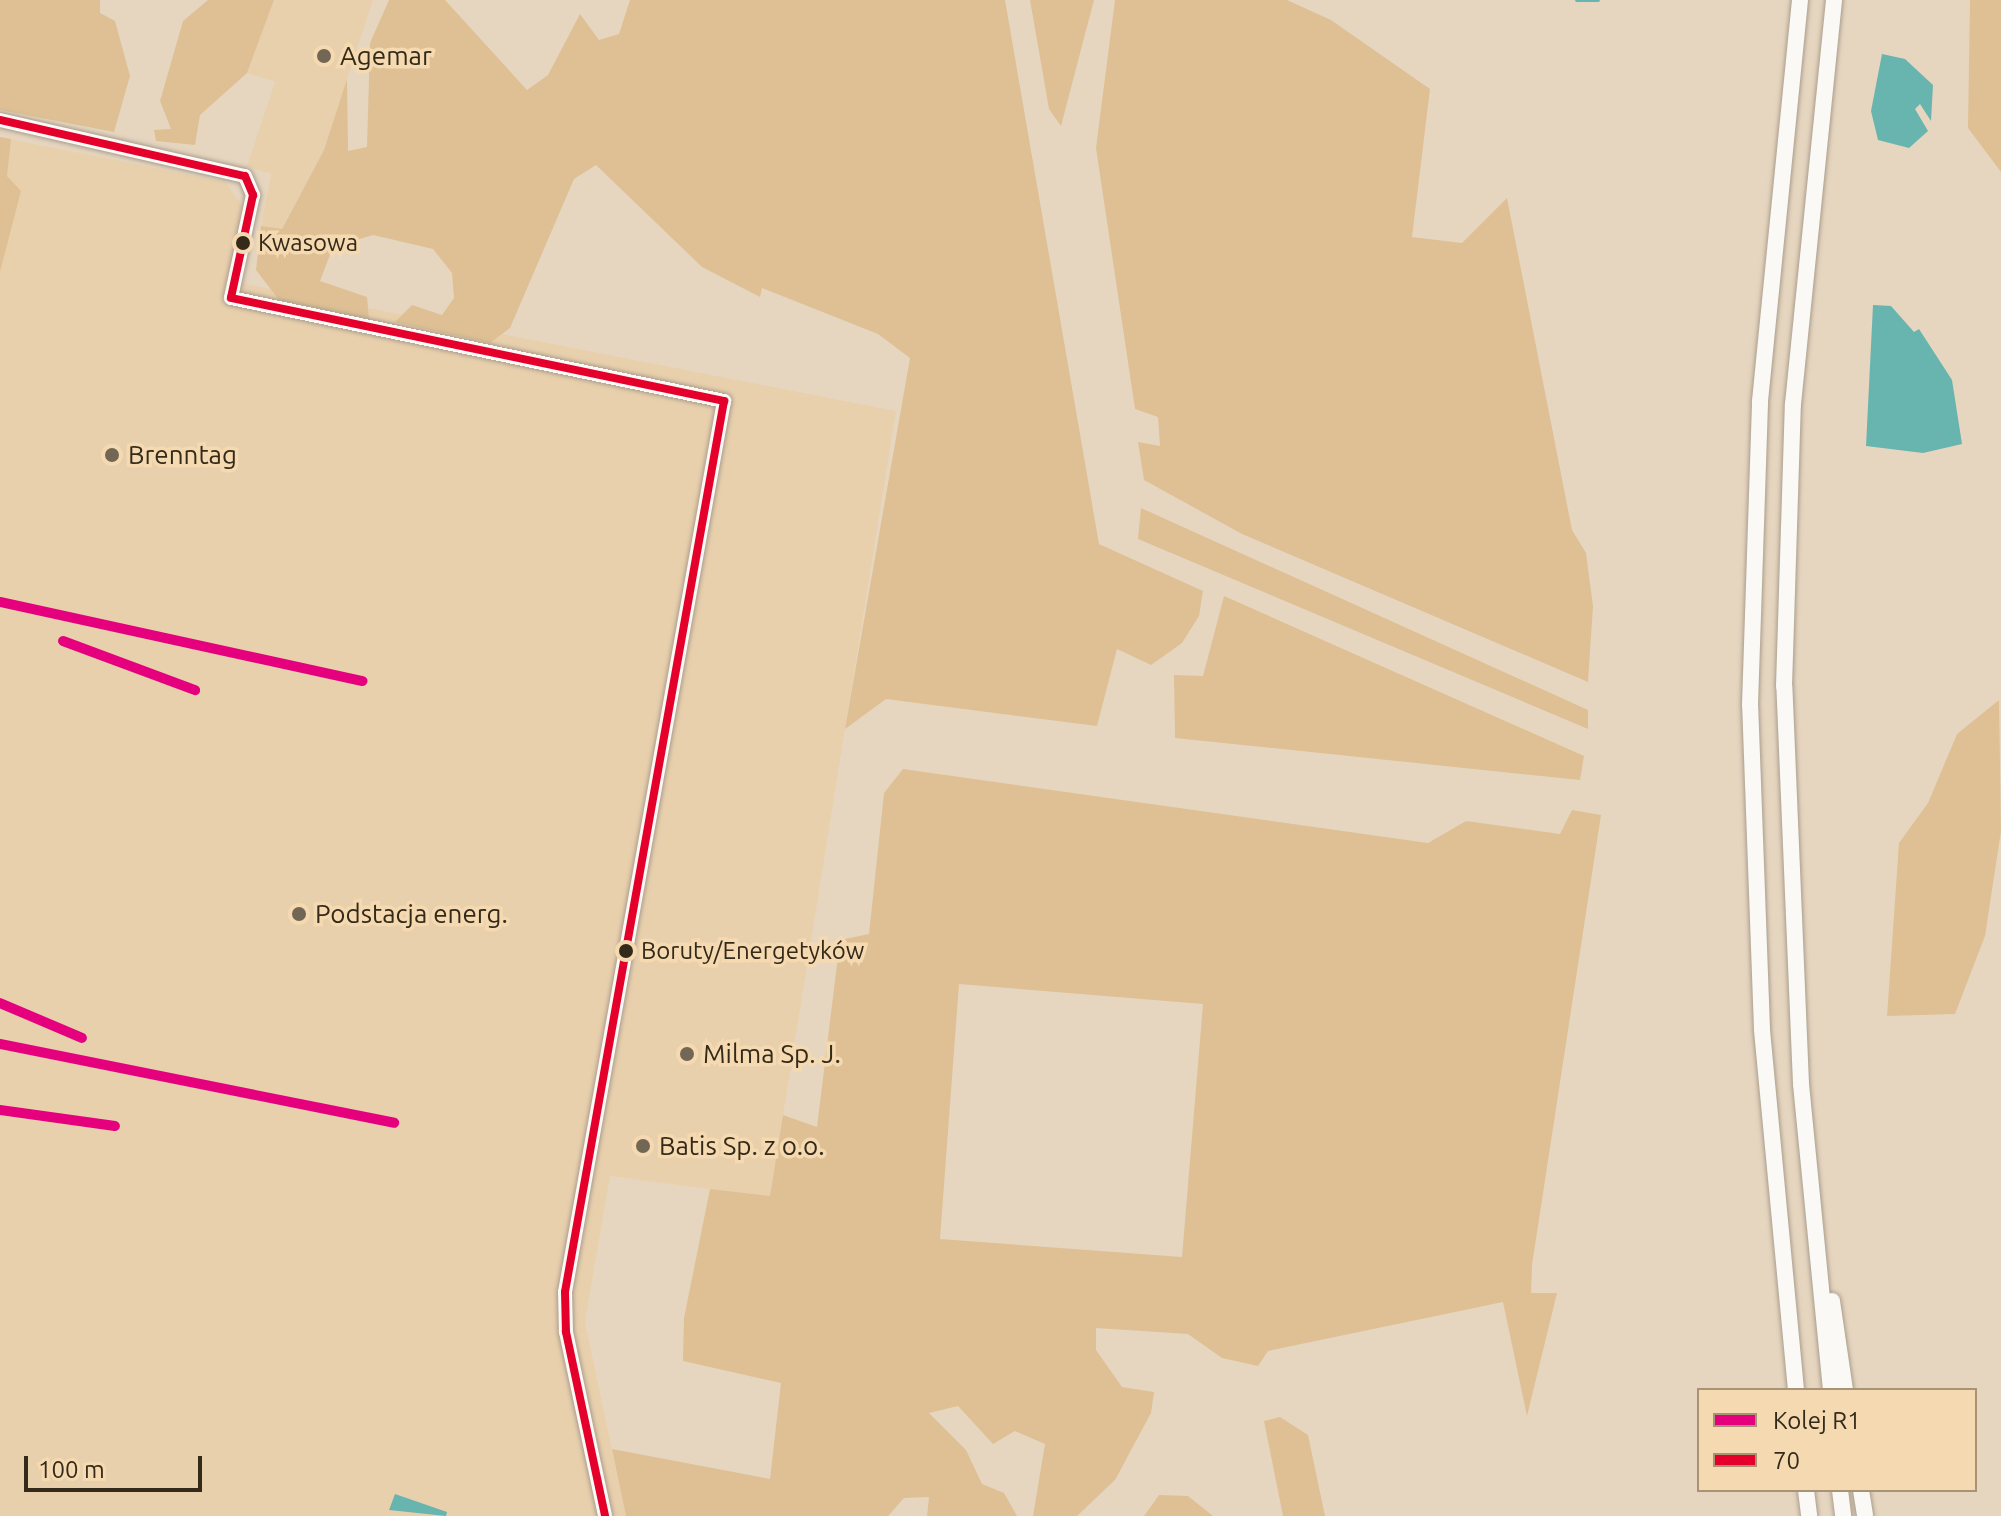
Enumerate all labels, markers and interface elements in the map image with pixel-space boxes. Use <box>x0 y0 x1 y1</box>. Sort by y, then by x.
place label: Agemar <box>340 40 432 72</box>
marker: Agemar <box>315 47 333 65</box>
place label: Kwasowa <box>258 229 358 257</box>
marker: Kwasowa <box>235 235 251 251</box>
place label: Brenntag <box>128 439 237 471</box>
marker: Brenntag <box>103 446 121 464</box>
place label: Podstacja energ. <box>315 898 508 930</box>
marker: Podstacja energ. <box>290 905 308 923</box>
place label: Boruty/Energetyków <box>641 937 864 965</box>
marker: Boruty/Energetyków <box>618 943 634 959</box>
place label: Milma Sp. J. <box>703 1038 841 1070</box>
marker: Milma Sp. J. <box>678 1045 696 1063</box>
place label: Batis Sp. z o.o. <box>659 1130 825 1162</box>
marker: Batis Sp. z o.o. <box>634 1137 652 1155</box>
legend <box>1697 1388 1977 1492</box>
text: Kolej R1 <box>1773 1407 1861 1434</box>
scale bar <box>28 1440 206 1490</box>
text: 70 <box>1773 1447 1800 1474</box>
text: 100 m <box>38 1456 105 1483</box>

